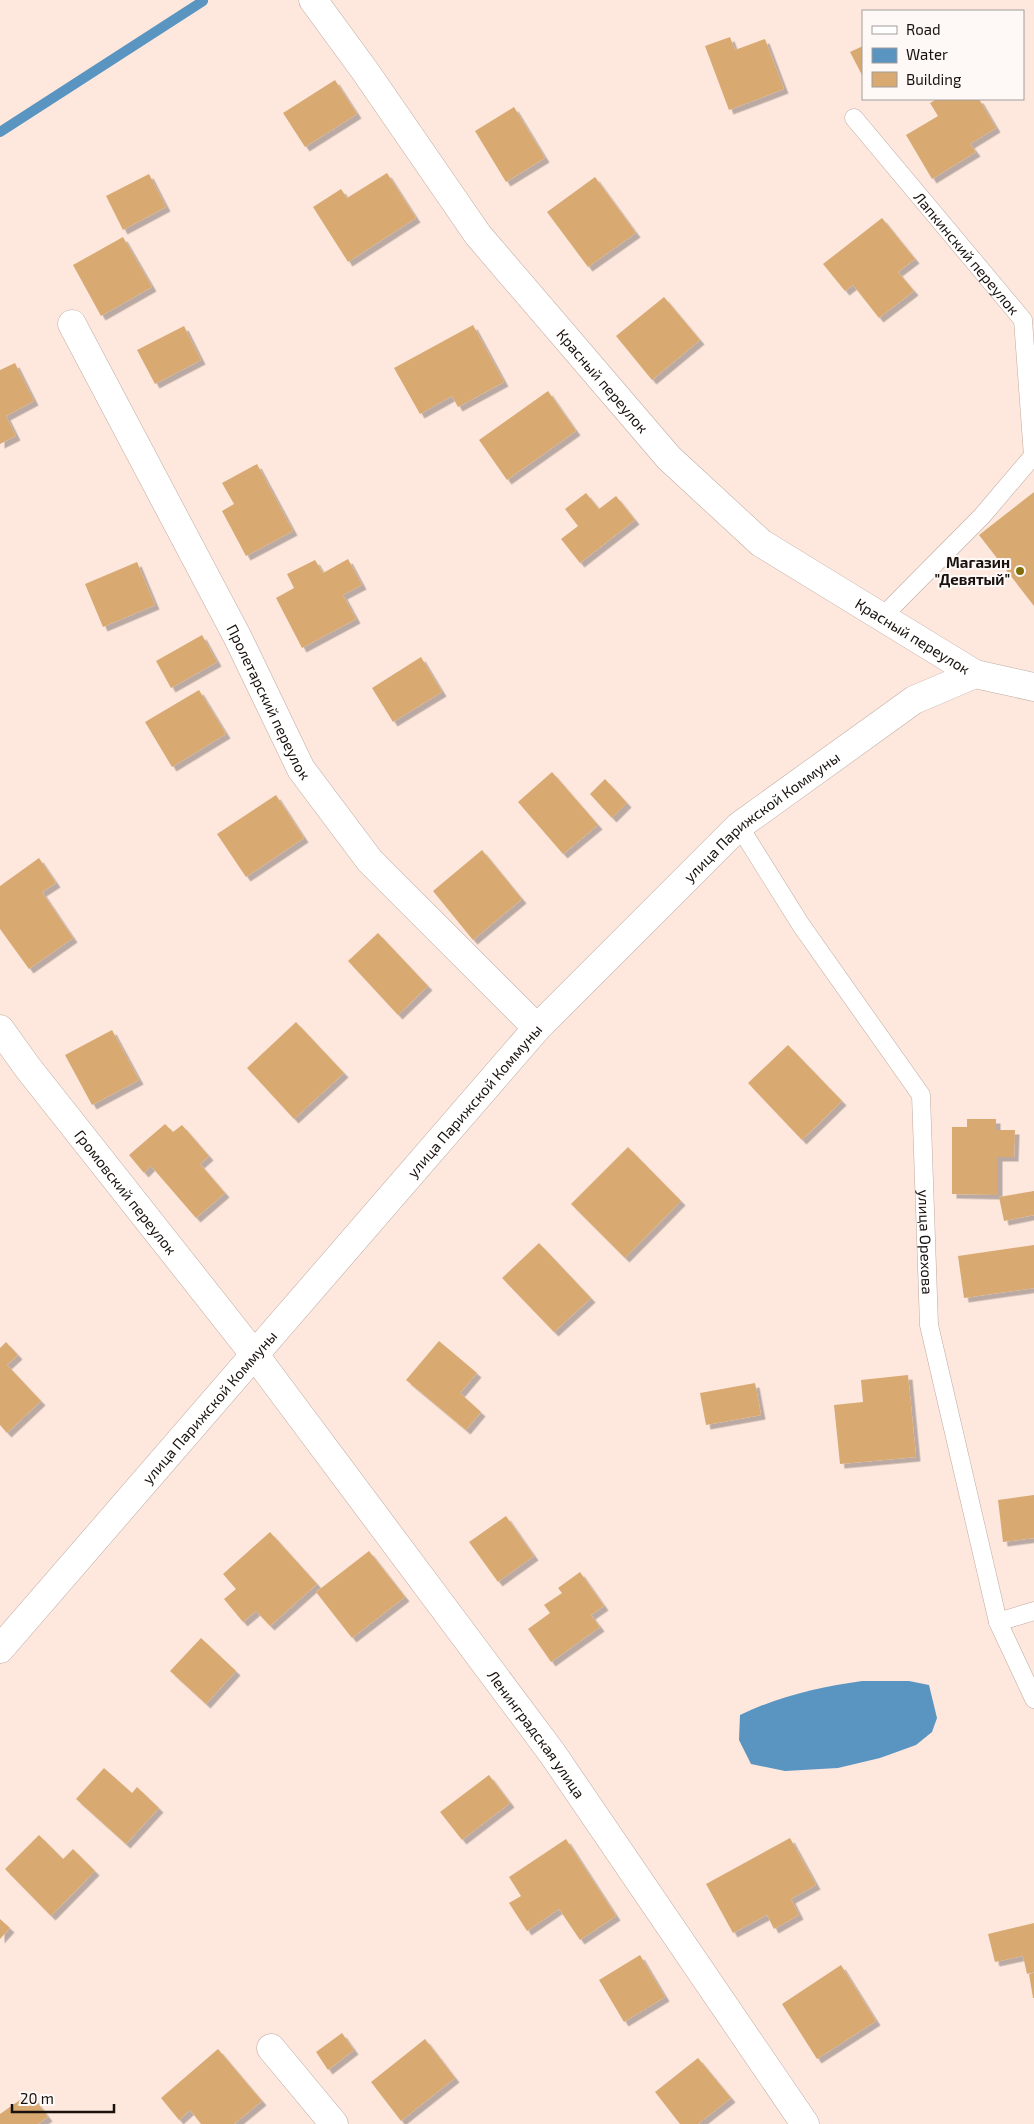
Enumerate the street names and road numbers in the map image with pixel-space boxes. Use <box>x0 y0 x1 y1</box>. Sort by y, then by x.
street label: Лапкинский переулок <box>910 188 1024 318</box>
street label: Красный переулок <box>553 325 652 436</box>
street label: Красный переулок <box>852 594 973 678</box>
street label: Пролетарский переулок <box>223 621 315 783</box>
street label: улица Парижской Коммуны <box>680 748 843 886</box>
street label: улица Парижской Коммуны <box>403 1020 545 1181</box>
street label: Громовский переулок <box>71 1126 181 1258</box>
street label: улица Орехова <box>914 1189 937 1295</box>
street label: улица Парижской Коммуны <box>138 1327 280 1488</box>
street label: Ленинградская улица <box>484 1666 589 1801</box>

